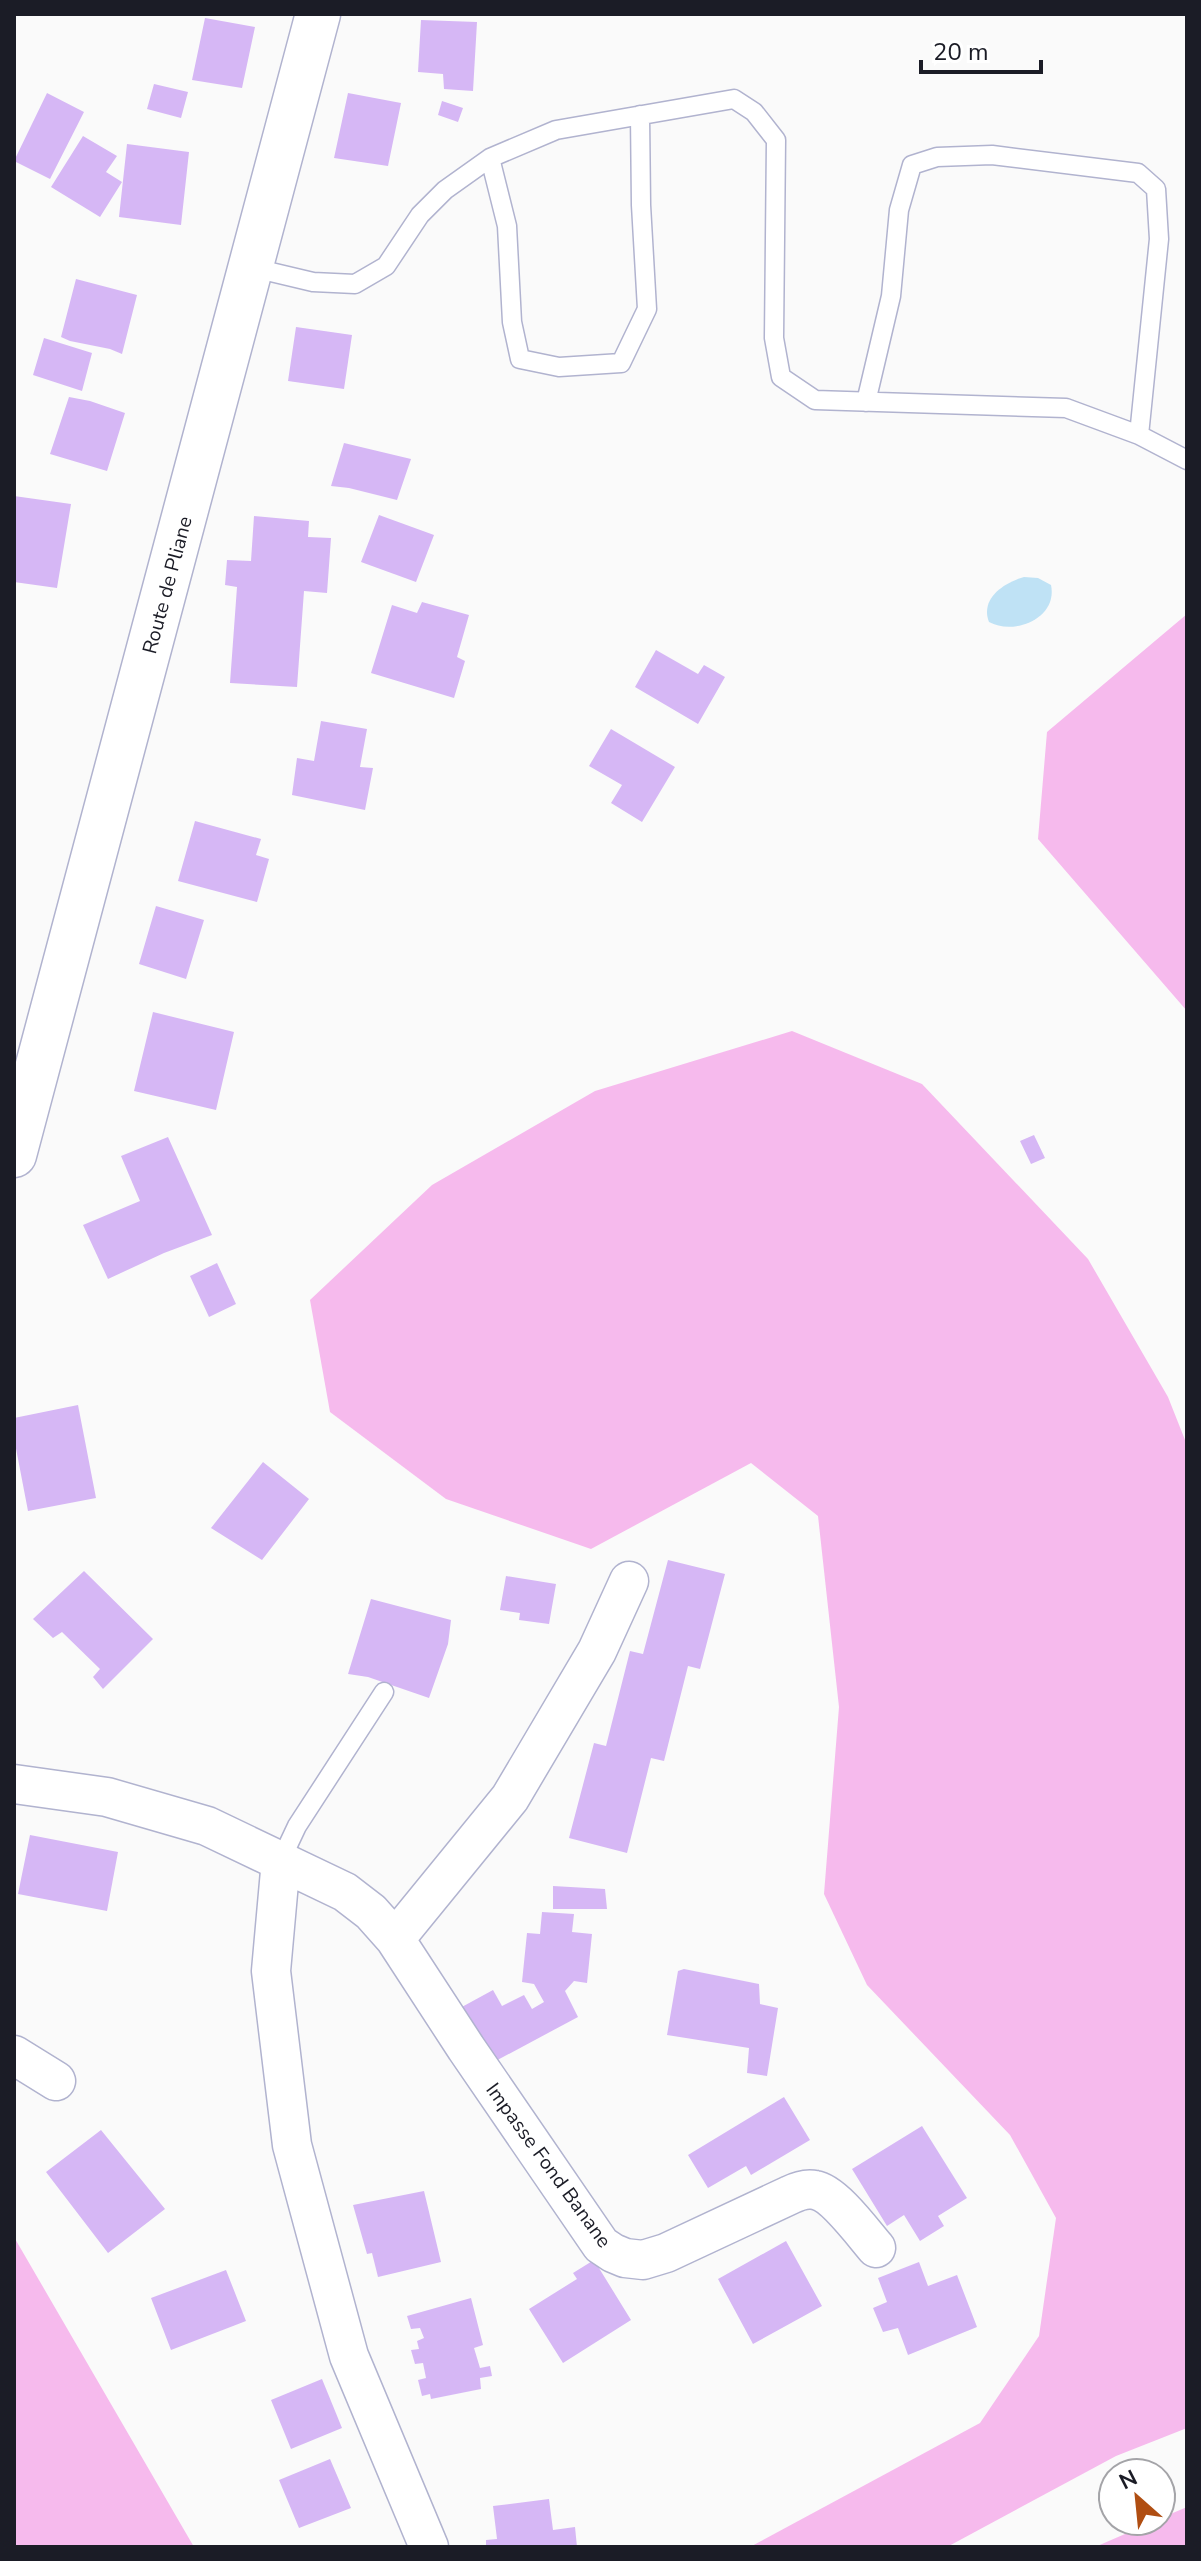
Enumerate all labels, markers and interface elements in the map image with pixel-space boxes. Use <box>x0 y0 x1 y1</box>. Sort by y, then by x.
scale bar <box>921 24 1041 74</box>
text: 20 m <box>933 36 989 68</box>
street label: Route de Pliane <box>136 513 199 657</box>
street label: Impasse Fond Banane <box>480 2077 618 2253</box>
north arrow <box>1097 2457 1177 2537</box>
text: N <box>1114 2463 1143 2497</box>

